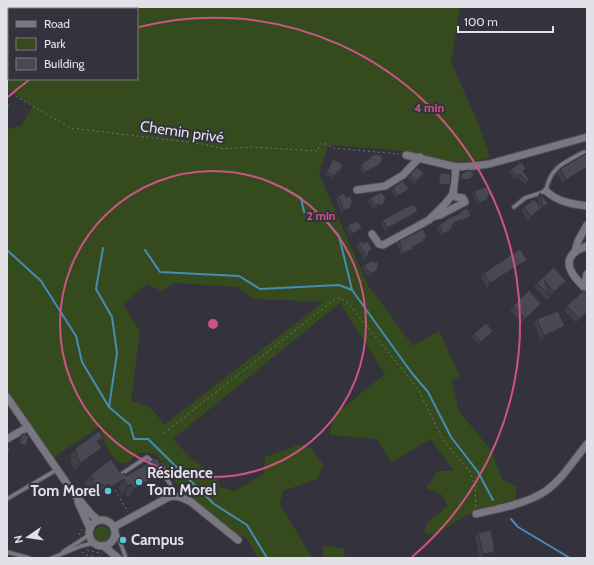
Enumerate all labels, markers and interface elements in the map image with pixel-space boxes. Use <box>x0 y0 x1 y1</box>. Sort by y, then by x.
legend <box>8 8 138 80</box>
scale bar <box>458 8 553 34</box>
text: 100 m <box>464 14 498 29</box>
text: Road <box>44 16 70 31</box>
text: Park <box>44 36 66 51</box>
text: Building <box>44 56 86 71</box>
text: 4 min <box>414 100 444 115</box>
street label: Chemin privé <box>139 117 225 147</box>
text: 2 min <box>307 208 335 223</box>
centre of rings <box>206 317 220 331</box>
place label: Résidence Tom Morel <box>147 464 217 499</box>
marker: Résidence Tom Morel <box>134 477 144 487</box>
place label: Tom Morel <box>30 482 100 500</box>
marker: Tom Morel <box>103 486 113 496</box>
north arrow <box>8 517 48 557</box>
place label: Campus <box>131 531 184 549</box>
text: N <box>11 534 26 545</box>
marker: Campus <box>118 535 128 545</box>

